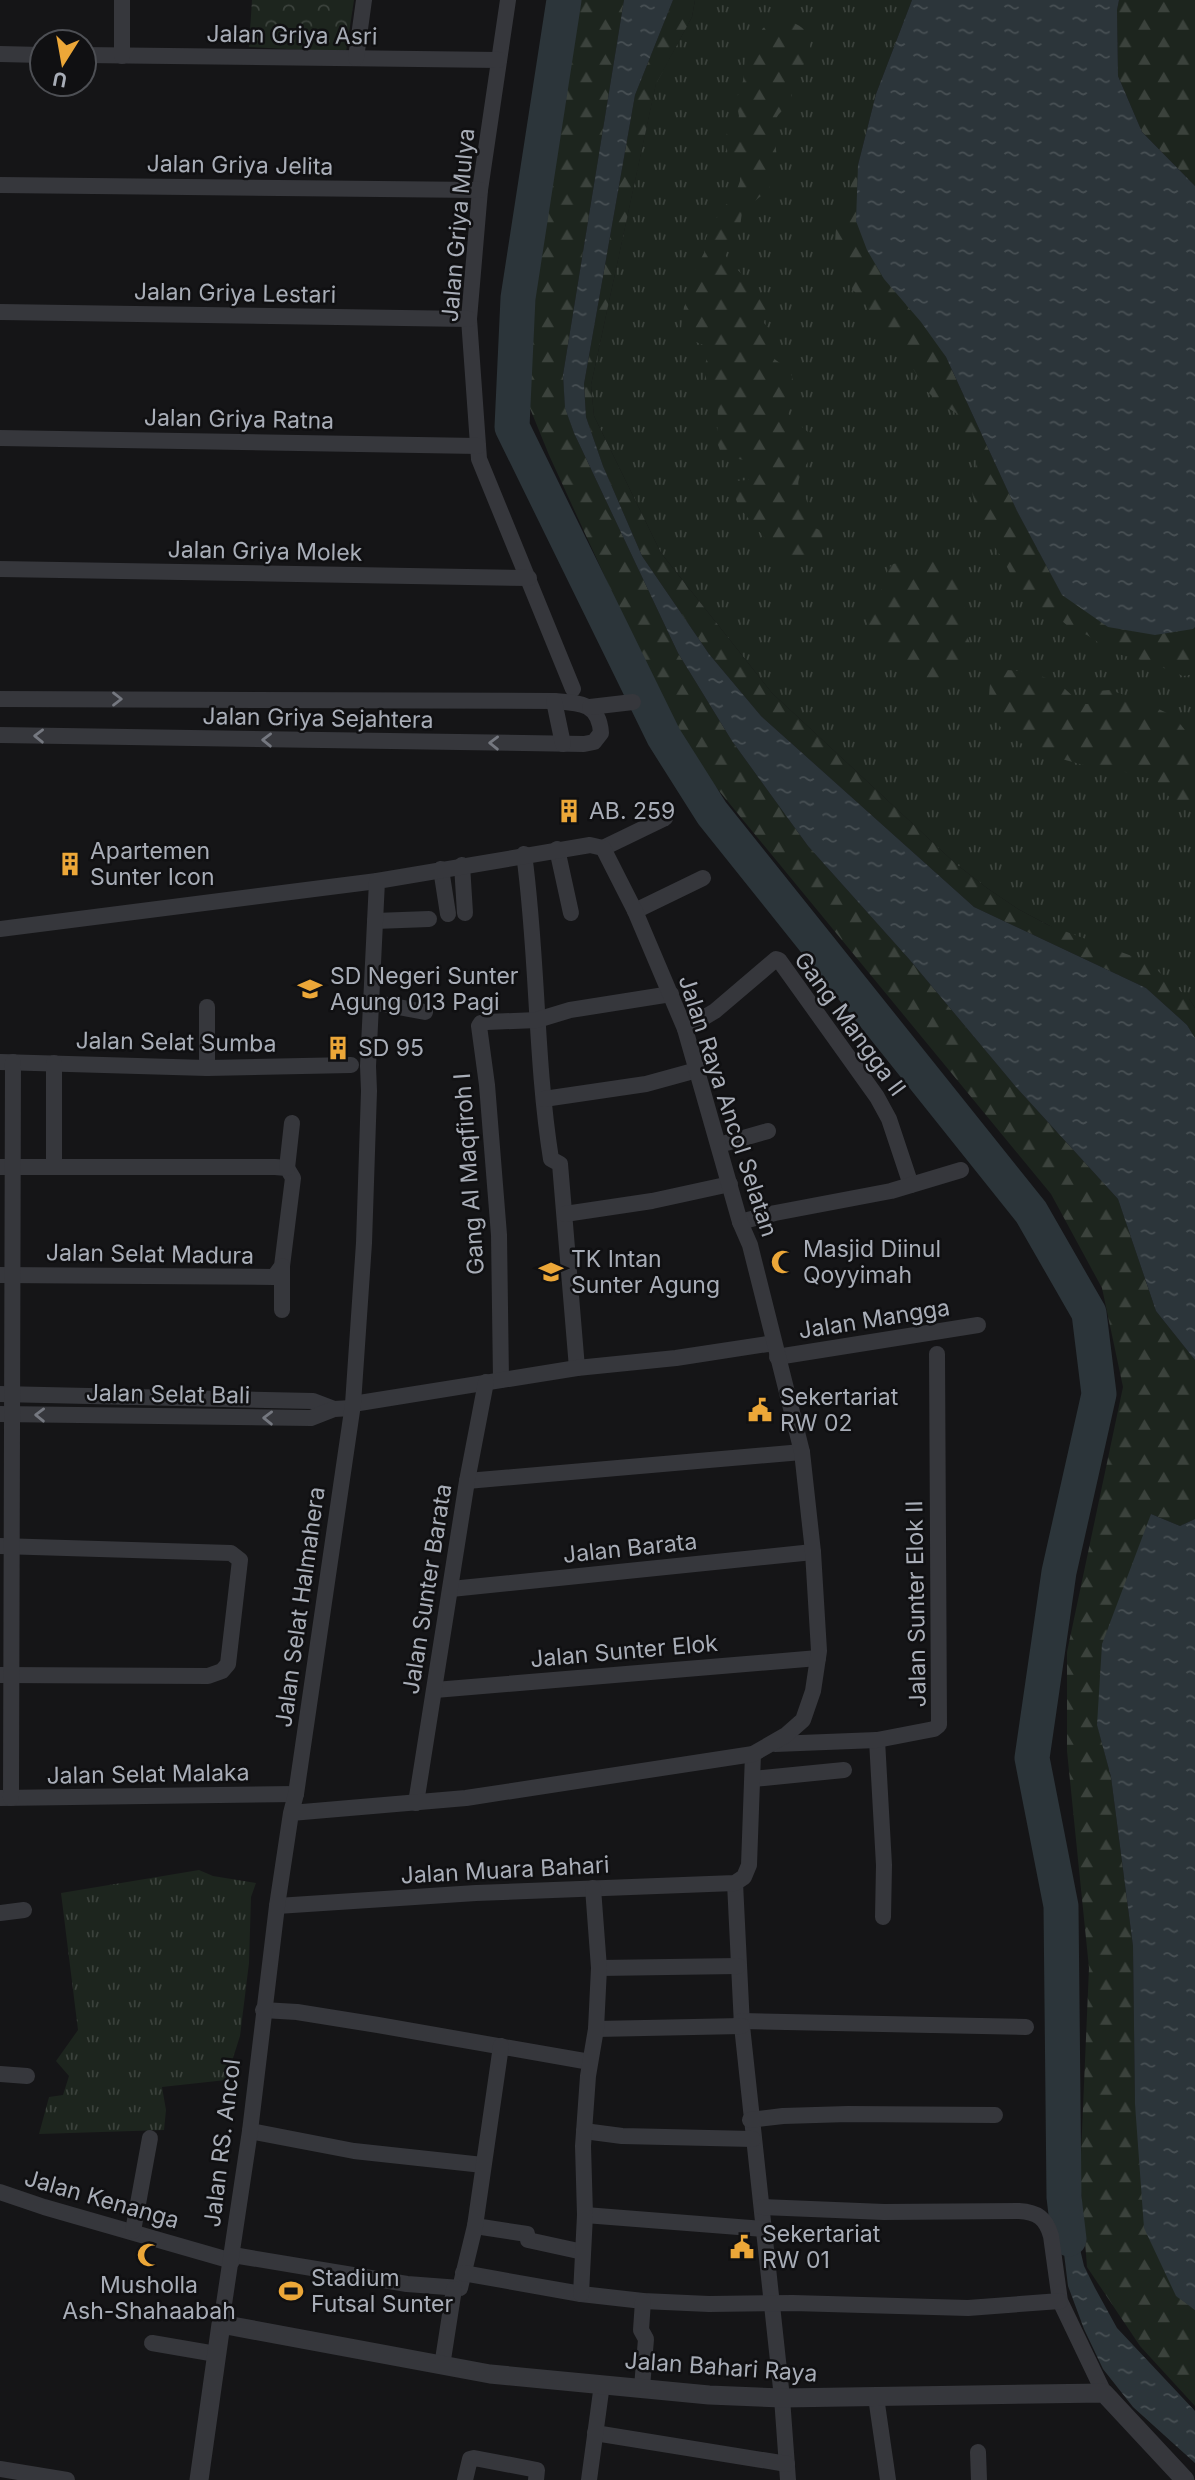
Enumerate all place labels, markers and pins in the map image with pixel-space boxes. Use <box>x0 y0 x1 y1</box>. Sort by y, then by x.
building icon: AB. 259 <box>555 797 583 825</box>
place label: AB. 259 <box>589 797 675 825</box>
place label: Apartemen Sunter Icon <box>90 837 214 891</box>
building icon: Apartemen Sunter Icon <box>56 850 84 878</box>
place label: SD Negeri Sunter Agung 013 Pagi <box>330 962 519 1016</box>
school or university icon: SD Negeri Sunter Agung 013 Pagi <box>296 975 324 1003</box>
building icon: SD 95 <box>324 1034 352 1062</box>
place label: SD 95 <box>358 1034 424 1062</box>
place label: Masjid Diinul Qoyyimah <box>803 1235 941 1289</box>
place label: TK Intan Sunter Agung <box>571 1245 720 1299</box>
mosque icon: Masjid Diinul Qoyyimah <box>769 1248 797 1276</box>
school or university icon: TK Intan Sunter Agung <box>537 1258 565 1286</box>
place label: Sekertariat RW 02 <box>780 1383 899 1437</box>
public building icon: Sekertariat RW 02 <box>746 1396 774 1424</box>
place label: Sekertariat RW 01 <box>762 2220 881 2274</box>
public building icon: Sekertariat RW 01 <box>728 2233 756 2261</box>
mosque icon: Musholla Ash-Shahaabah <box>135 2241 163 2269</box>
place label: Stadium Futsal Sunter <box>311 2264 453 2318</box>
place label: Musholla Ash-Shahaabah <box>62 2271 236 2325</box>
sports icon: Stadium Futsal Sunter <box>277 2277 305 2305</box>

